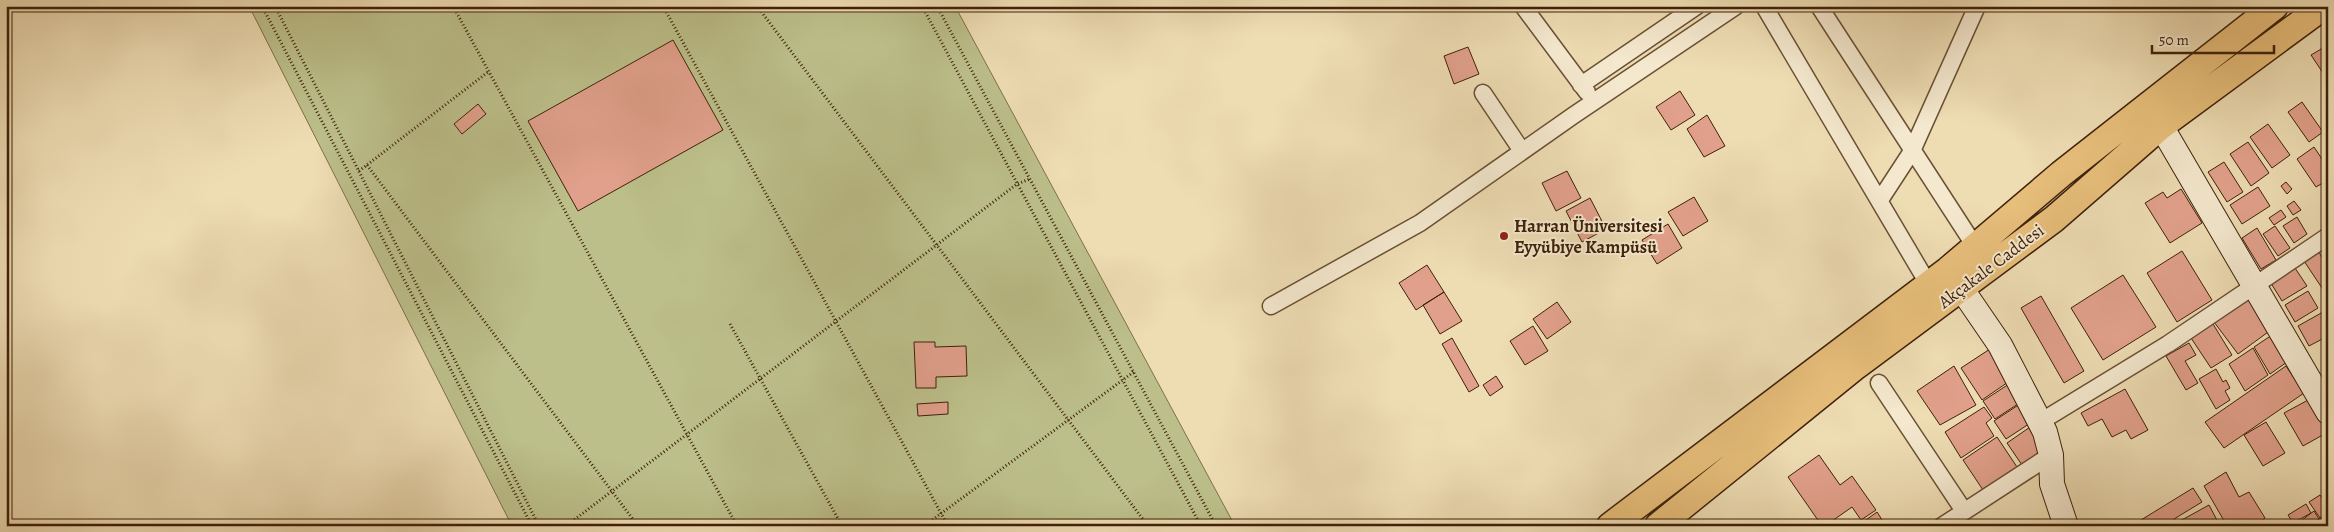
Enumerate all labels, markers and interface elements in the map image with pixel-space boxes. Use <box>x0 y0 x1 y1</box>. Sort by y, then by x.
scale bar <box>2152 22 2274 54</box>
text: 50 m <box>2159 30 2189 50</box>
place label: Harran Üniversitesi Eyyübiye Kampüsü <box>1514 214 1663 259</box>
street label: Akçakale Caddesi <box>1932 218 2049 314</box>
marker: Harran Üniversitesi Eyyübiye Kampüsü <box>1498 230 1510 242</box>

